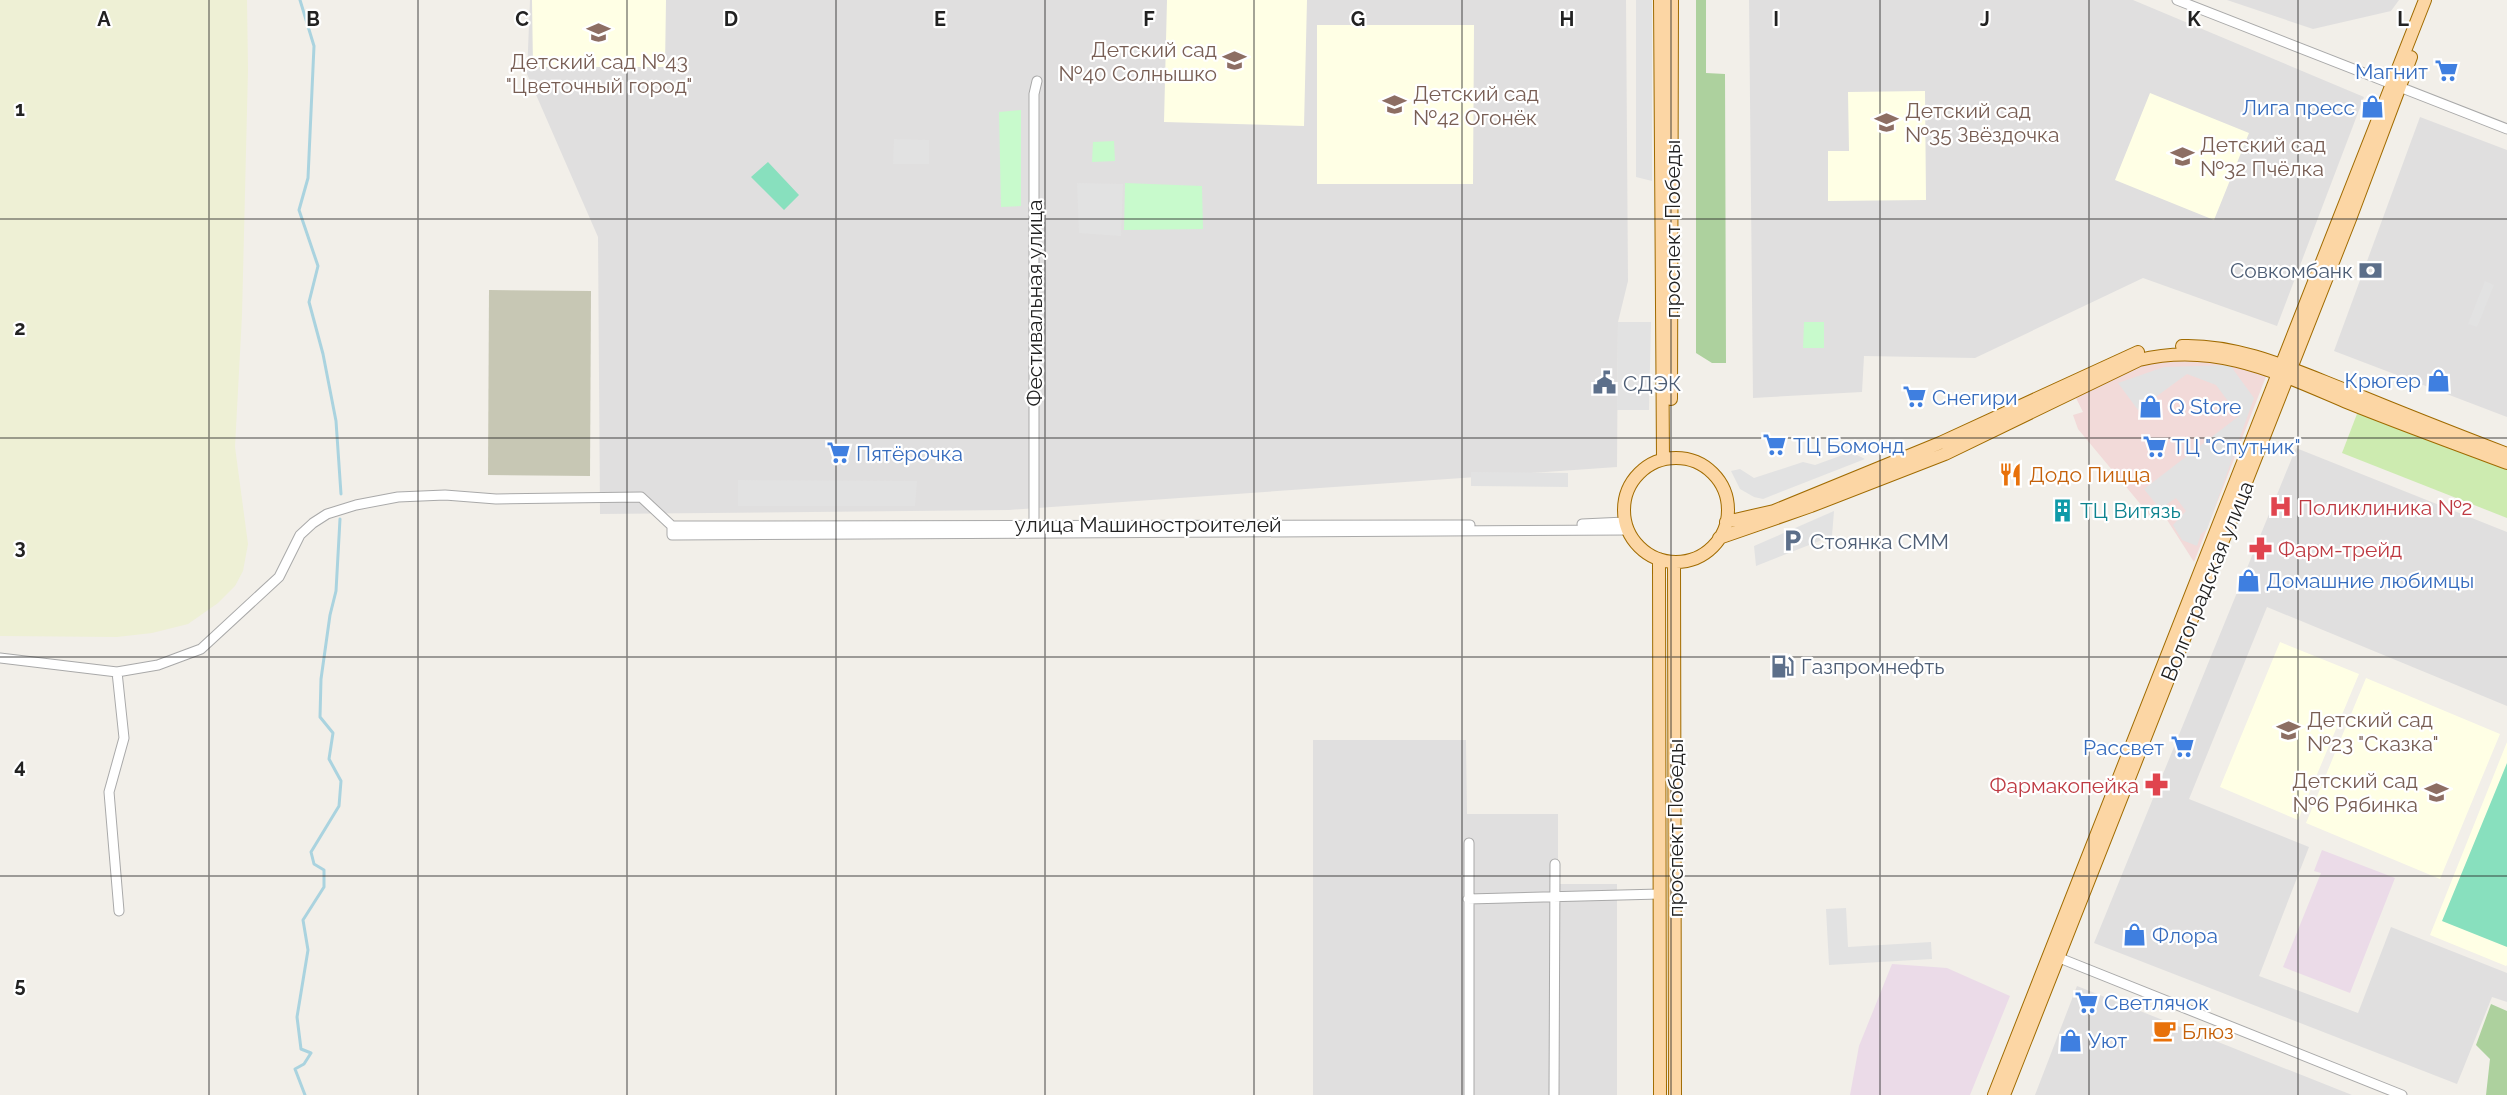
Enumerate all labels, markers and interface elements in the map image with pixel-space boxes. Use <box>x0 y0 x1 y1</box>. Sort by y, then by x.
text: A <box>97 7 111 31</box>
text: B <box>306 7 320 31</box>
text: C <box>515 7 529 31</box>
text: D <box>724 7 738 31</box>
text: E <box>934 7 946 31</box>
text: F <box>1143 7 1155 31</box>
text: G <box>1351 7 1365 31</box>
text: H <box>1560 7 1574 31</box>
text: I <box>1773 7 1779 31</box>
text: J <box>1980 7 1990 31</box>
text: K <box>2187 7 2201 31</box>
text: L <box>2397 7 2409 31</box>
school or university icon: Детский сад №43 "Цветочный город" <box>586 20 612 46</box>
place label: Детский сад №40 Солнышко <box>1058 37 1217 86</box>
school or university icon: Детский сад №40 Солнышко <box>1222 48 1248 74</box>
place label: Детский сад №43 "Цветочный город" <box>506 49 692 98</box>
supermarket icon: Магнит <box>2433 58 2459 84</box>
place label: Магнит <box>2355 59 2428 84</box>
place label: Детский сад №42 Огонёк <box>1413 81 1539 130</box>
school or university icon: Детский сад №42 Огонёк <box>1382 92 1408 118</box>
shop icon: Лига пресс <box>2360 94 2386 120</box>
place label: Лига пресс <box>2242 95 2355 120</box>
text: 1 <box>15 97 25 121</box>
place label: Детский сад №35 Звёздочка <box>1905 98 2059 147</box>
school or university icon: Детский сад №35 Звёздочка <box>1874 109 1900 135</box>
place label: Детский сад №32 Пчёлка <box>2200 132 2326 181</box>
street label: проспект Победы <box>1660 140 1685 318</box>
school or university icon: Детский сад №32 Пчёлка <box>2169 143 2195 169</box>
street label: Фестивальная улица <box>1022 199 1047 407</box>
bank icon: Совкомбанк <box>2358 257 2384 283</box>
place label: Совкомбанк <box>2230 258 2353 283</box>
text: 2 <box>14 316 26 340</box>
shop icon: Крюгер <box>2426 367 2452 393</box>
place label: Крюгер <box>2345 368 2421 393</box>
public building icon: СДЭК <box>1592 370 1618 396</box>
place label: СДЭК <box>1623 371 1681 396</box>
supermarket icon: Снегири <box>1901 384 1927 410</box>
place label: Снегири <box>1932 385 2017 410</box>
shop icon: Q Store <box>2138 393 2164 419</box>
place label: Q Store <box>2169 394 2241 419</box>
supermarket icon: ТЦ Бомонд <box>1762 432 1788 458</box>
place label: ТЦ Бомонд <box>1793 433 1904 458</box>
supermarket icon: ТЦ "Спутник" <box>2141 433 2167 459</box>
place label: ТЦ "Спутник" <box>2172 434 2301 459</box>
supermarket icon: Пятёрочка <box>825 440 851 466</box>
place label: Пятёрочка <box>856 441 963 466</box>
restaurant icon: Додо Пицца <box>1998 461 2024 487</box>
place label: Додо Пицца <box>2029 462 2151 487</box>
street label: Волгоградская улица <box>2155 477 2259 685</box>
hospital icon: Поликлиника №2 <box>2267 494 2293 520</box>
place label: Поликлиника №2 <box>2298 495 2473 520</box>
building icon: ТЦ Витязь <box>2049 497 2075 523</box>
place label: ТЦ Витязь <box>2080 498 2181 523</box>
street label: улица Машиностроителей <box>1014 512 1282 537</box>
parking icon: Стоянка СММ <box>1779 528 1805 554</box>
place label: Стоянка СММ <box>1810 529 1949 554</box>
text: 3 <box>14 535 26 559</box>
pharmacy icon: Фарм-трейд <box>2247 536 2273 562</box>
place label: Фарм-трейд <box>2278 537 2402 562</box>
shop icon: Домашние любимцы <box>2235 567 2261 593</box>
place label: Домашние любимцы <box>2266 568 2474 593</box>
fuel station icon: Газпромнефть <box>1770 653 1796 679</box>
place label: Газпромнефть <box>1801 654 1945 679</box>
place label: Детский сад №23 "Сказка" <box>2307 707 2439 756</box>
school or university icon: Детский сад №23 "Сказка" <box>2276 718 2302 744</box>
supermarket icon: Рассвет <box>2169 734 2195 760</box>
place label: Рассвет <box>2083 735 2164 760</box>
street label: проспект Победы <box>1663 739 1688 917</box>
text: 4 <box>14 754 26 778</box>
place label: Детский сад №6 Рябинка <box>2292 768 2418 817</box>
pharmacy icon: Фармакопейка <box>2144 772 2170 798</box>
place label: Фармакопейка <box>1990 773 2139 798</box>
school or university icon: Детский сад №6 Рябинка <box>2423 779 2449 805</box>
shop icon: Флора <box>2121 922 2147 948</box>
place label: Флора <box>2152 923 2218 948</box>
text: 5 <box>14 973 26 997</box>
supermarket icon: Светлячок <box>2073 989 2099 1015</box>
place label: Светлячок <box>2104 990 2209 1015</box>
cafe icon: Блюз <box>2151 1018 2177 1044</box>
place label: Блюз <box>2182 1019 2234 1044</box>
shop icon: Уют <box>2057 1027 2083 1053</box>
place label: Уют <box>2088 1028 2127 1053</box>

